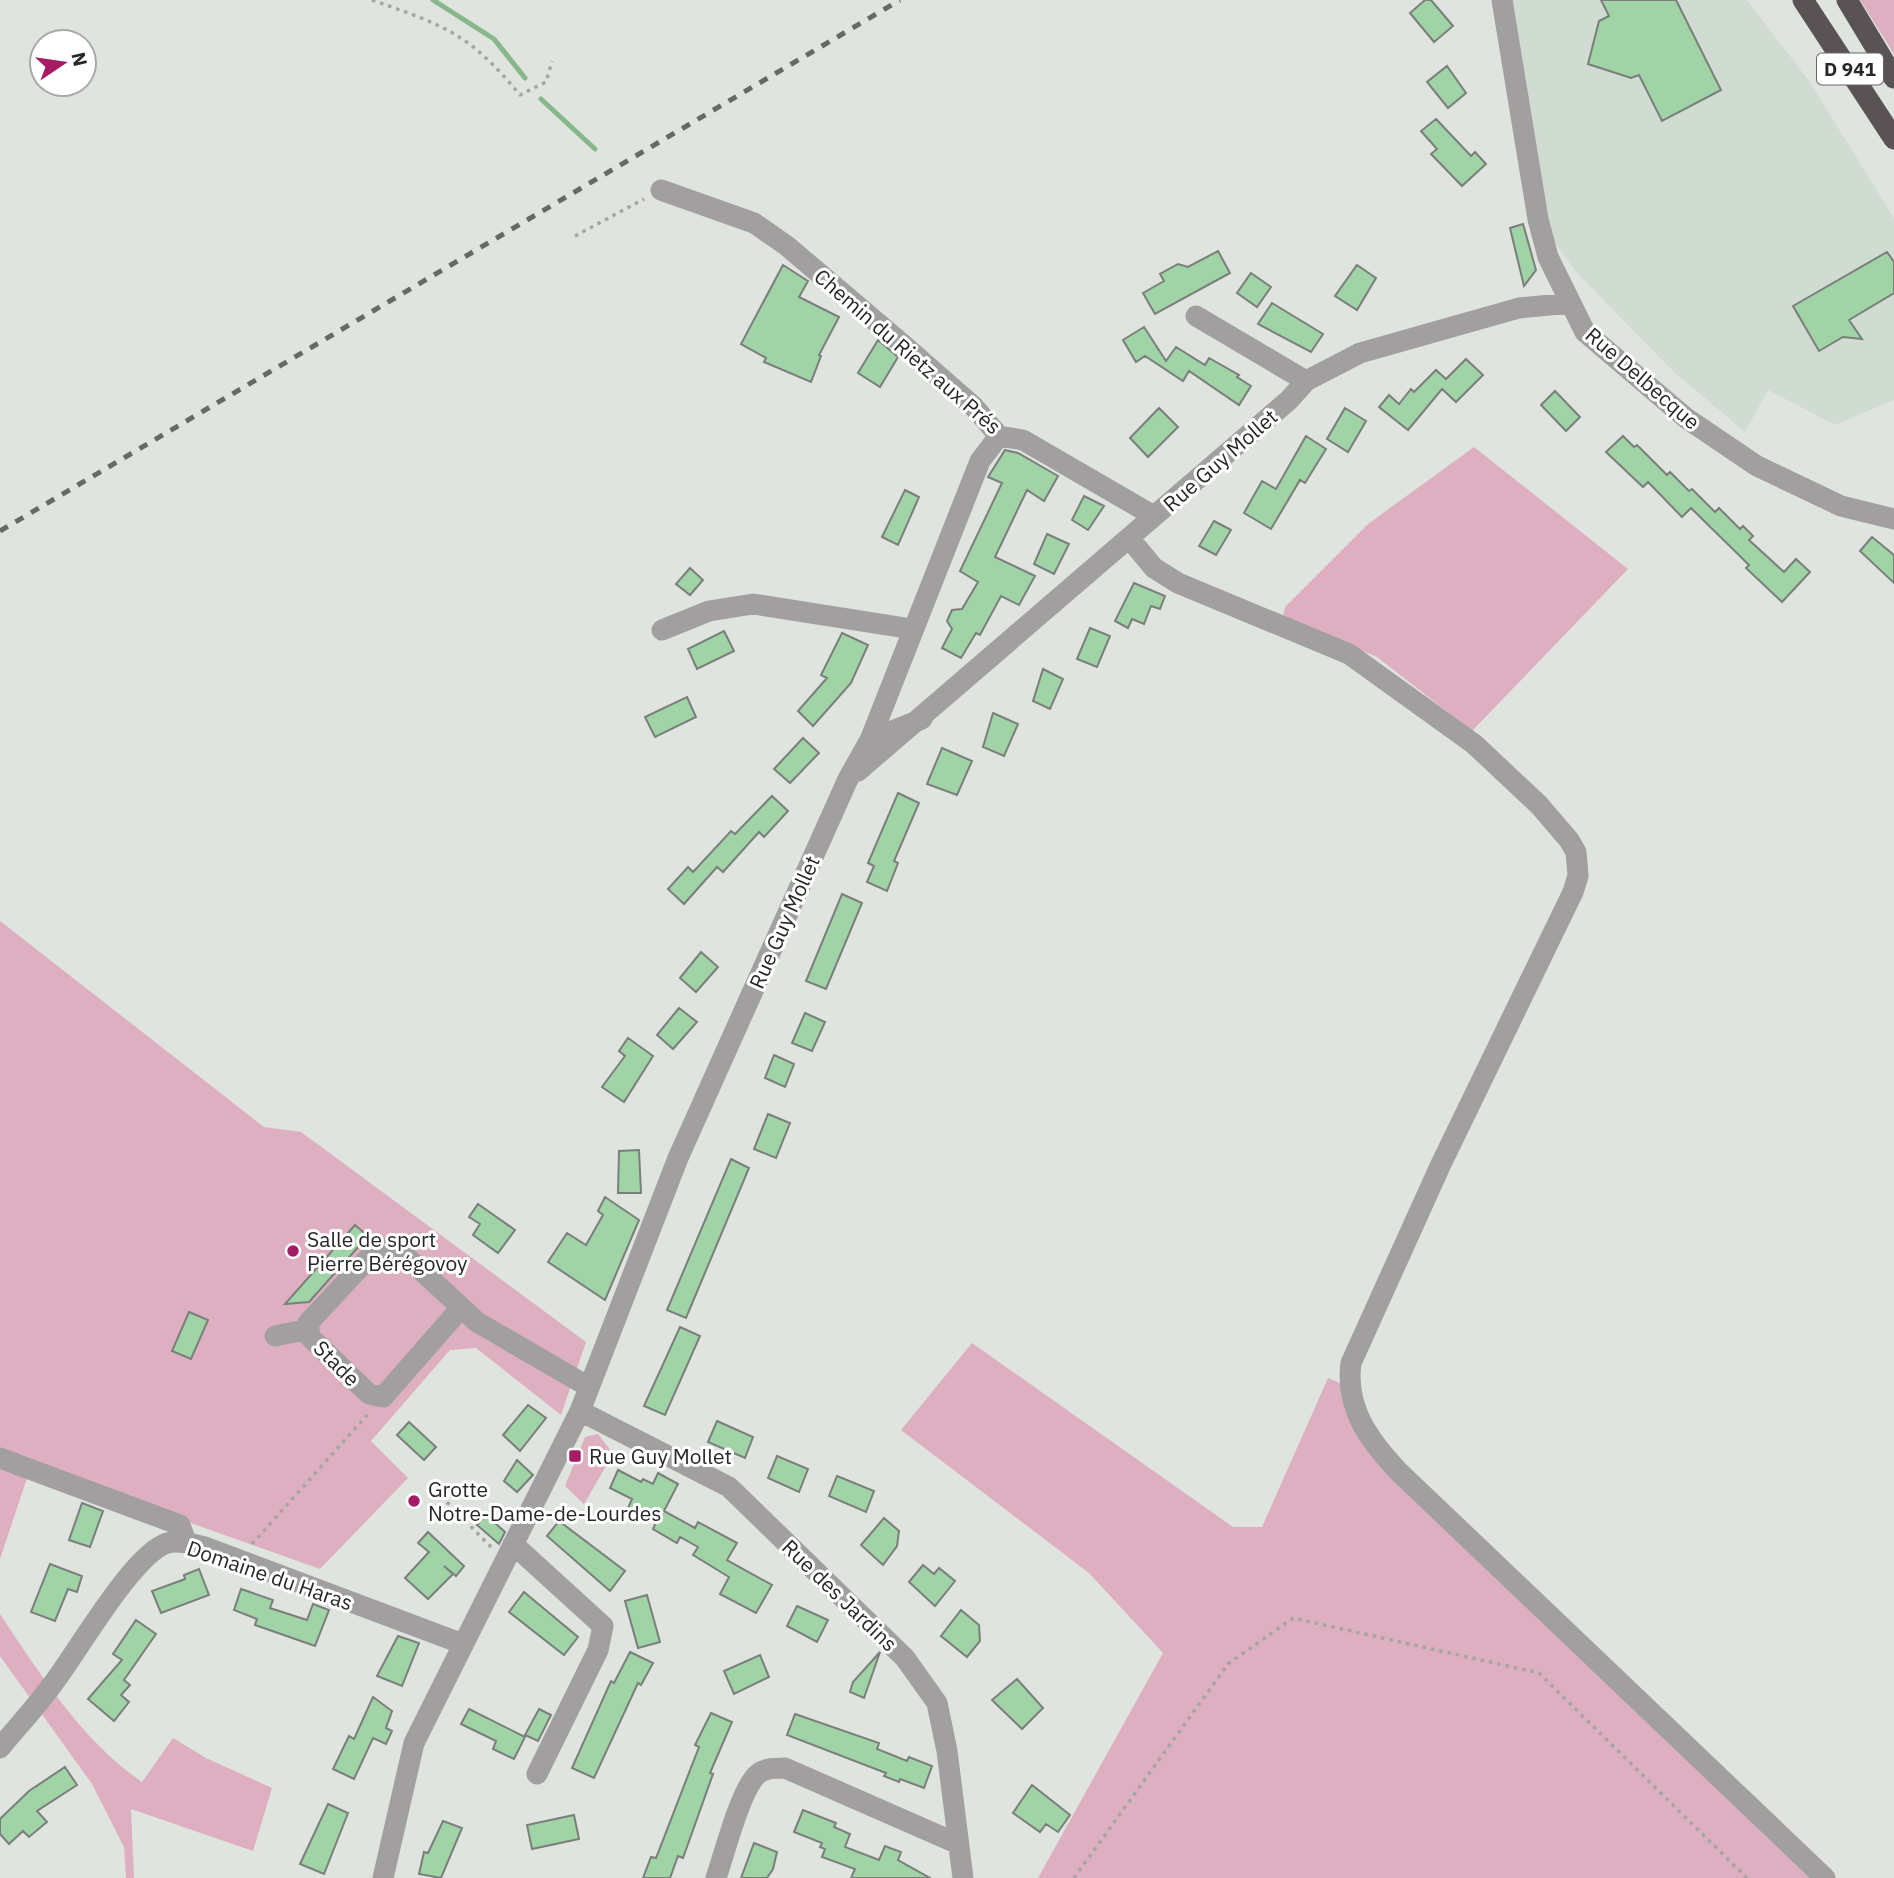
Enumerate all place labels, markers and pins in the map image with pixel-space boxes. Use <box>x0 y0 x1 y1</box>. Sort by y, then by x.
place label: Salle de sport Pierre Bérégovoy <box>307 1225 468 1277</box>
marker: Salle de sport Pierre Bérégovoy <box>285 1243 301 1259</box>
place label: Rue Guy Mollet <box>589 1442 732 1470</box>
marker: Rue Guy Mollet <box>567 1448 583 1464</box>
place label: Grotte Notre-Dame-de-Lourdes <box>428 1475 661 1527</box>
marker: Grotte Notre-Dame-de-Lourdes <box>406 1493 422 1509</box>

